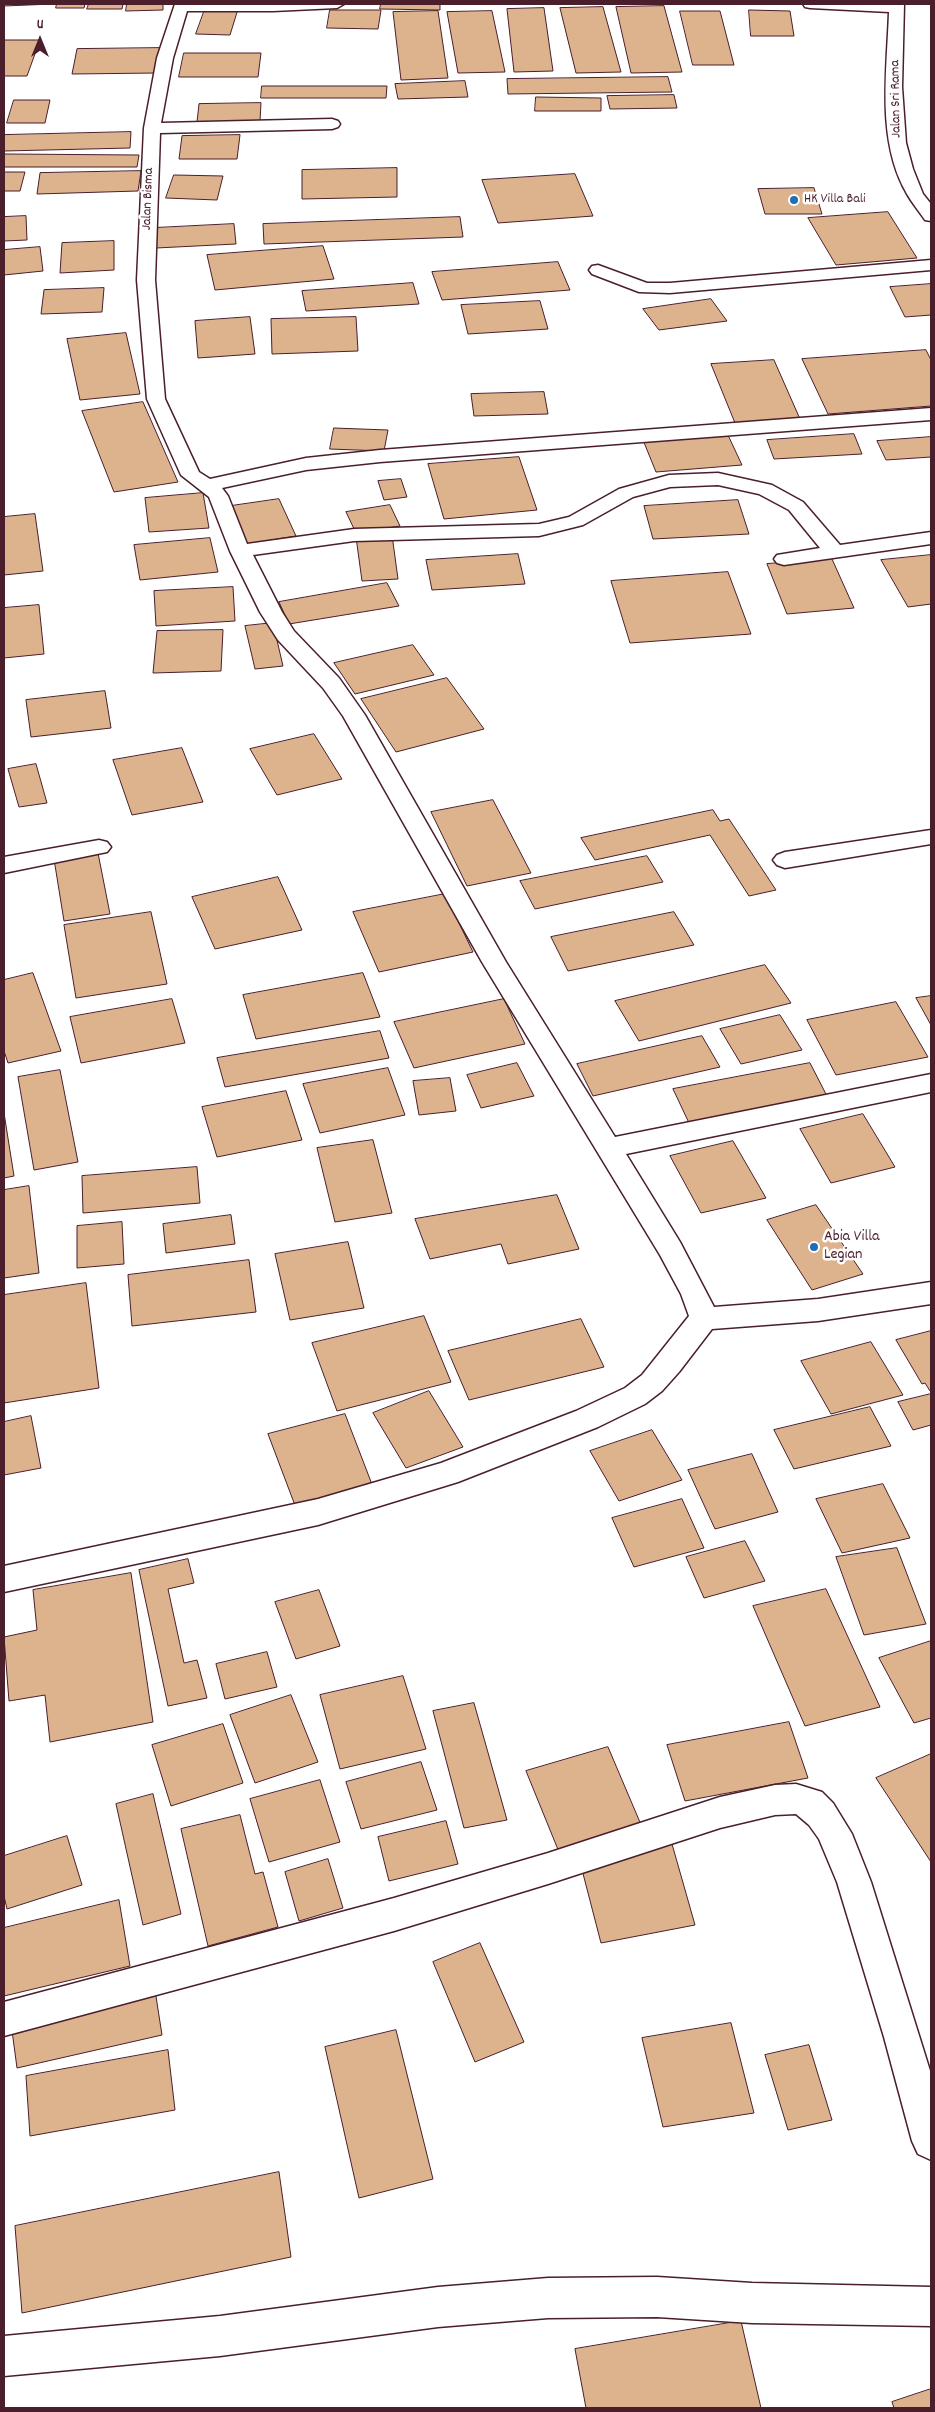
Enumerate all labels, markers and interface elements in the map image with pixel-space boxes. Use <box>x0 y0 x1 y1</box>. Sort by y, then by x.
north arrow <box>15 15 65 65</box>
text: U <box>37 15 43 35</box>
street label: Jalan Sri Rama <box>888 60 906 138</box>
street label: Jalan Bisma <box>140 167 158 231</box>
place label: HK Villa Bali <box>804 192 866 208</box>
marker: HK Villa Bali <box>788 194 800 206</box>
place label: Abia Villa Legian <box>824 1228 880 1266</box>
marker: Abia Villa Legian <box>808 1241 820 1253</box>

